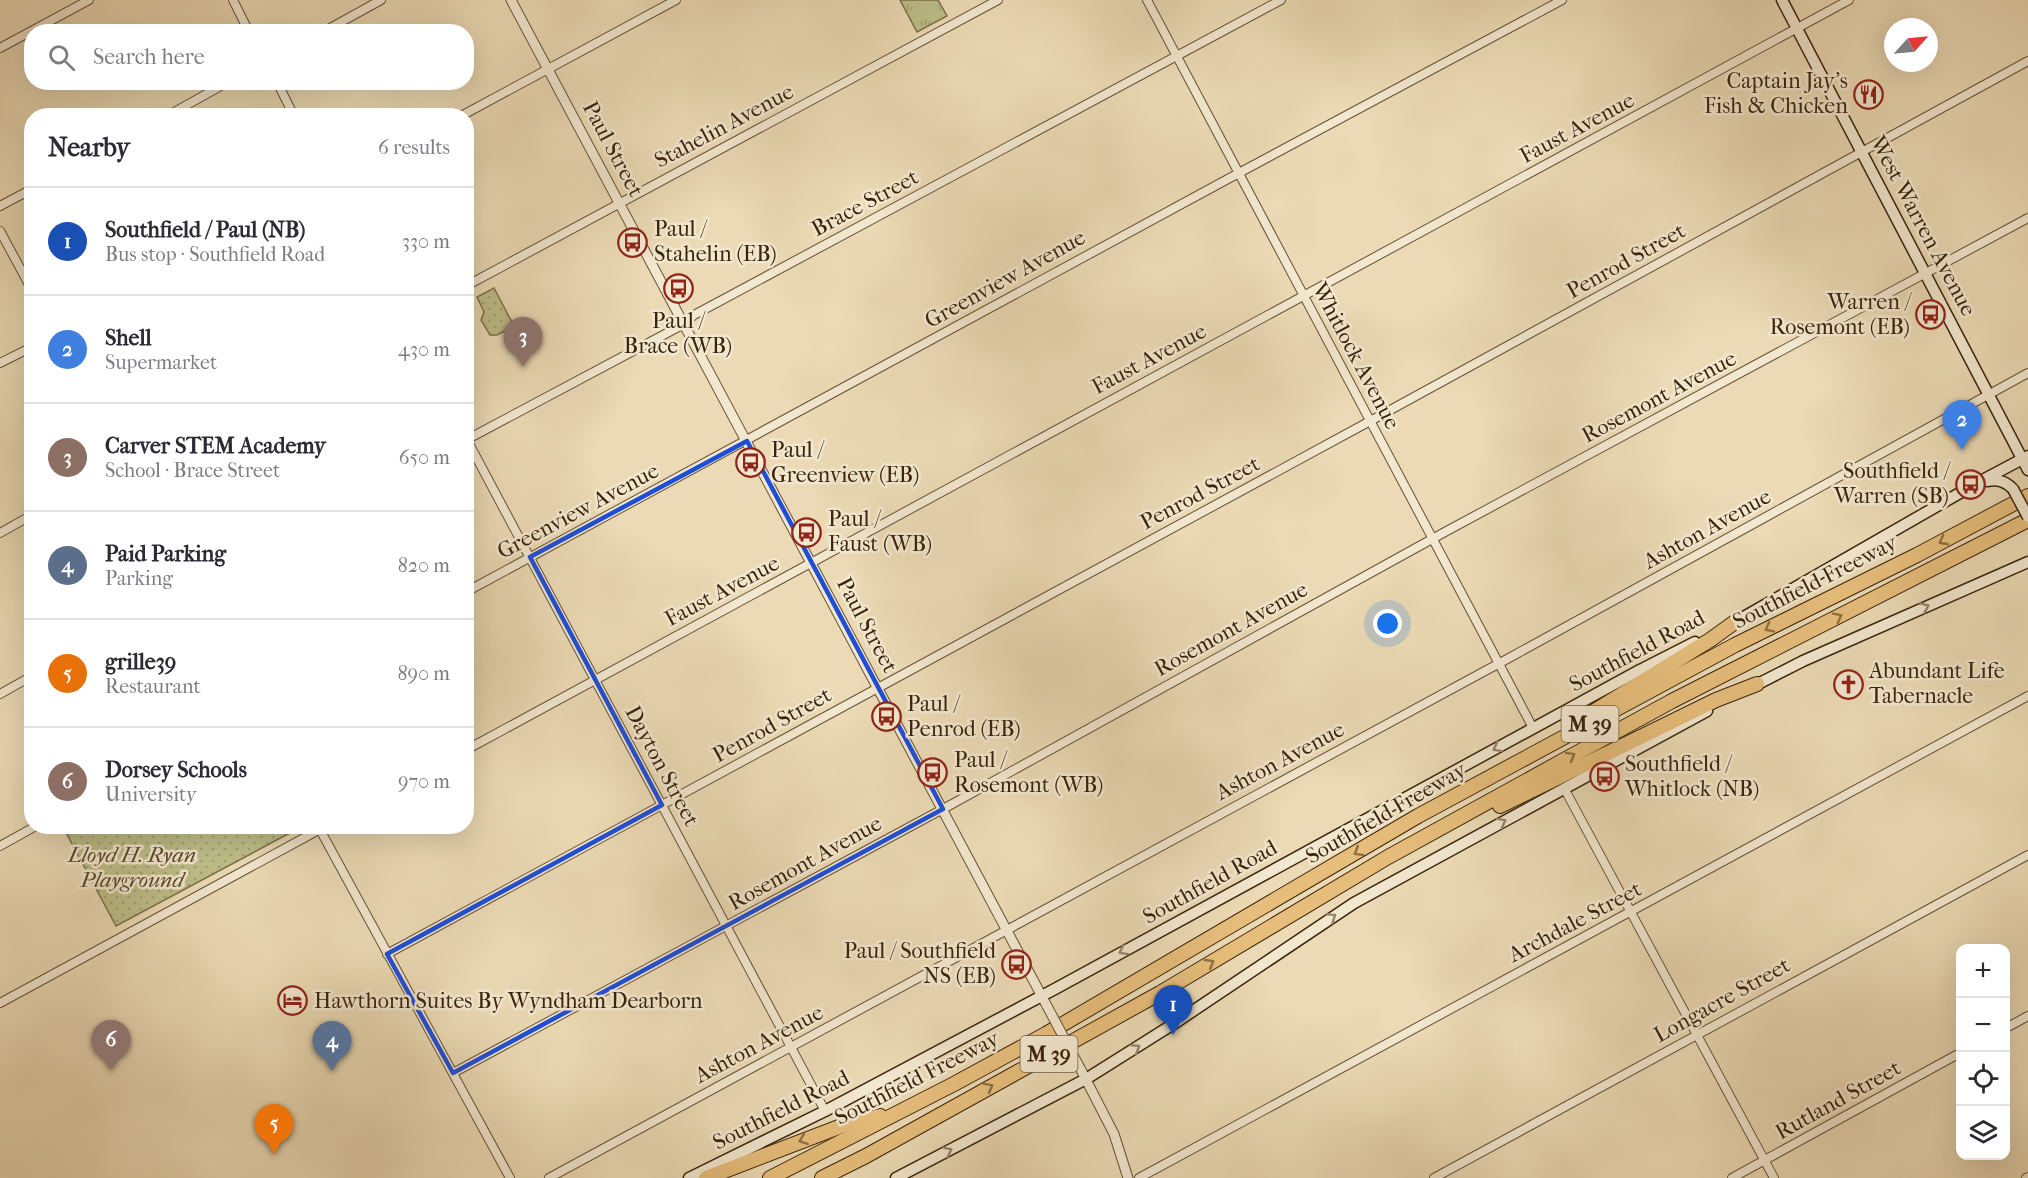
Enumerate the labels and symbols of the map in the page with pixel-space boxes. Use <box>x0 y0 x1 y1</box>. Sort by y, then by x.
north arrow <box>1884 18 1938 72</box>
place label: Captain Jay's Fish & Chicken <box>1704 68 1848 119</box>
street label: Stahelin Avenue <box>650 78 798 174</box>
restaurant icon: Captain Jay's Fish & Chicken <box>1853 78 1885 110</box>
street label: Faust Avenue <box>1515 87 1639 169</box>
street label: Paul Street <box>577 97 649 201</box>
street label: West Warren Avenue <box>1864 131 1981 320</box>
street label: Brace Street <box>807 164 923 242</box>
place label: Paul / Stahelin (EB) <box>654 216 777 267</box>
street label: Penrod Street <box>1562 218 1690 304</box>
street label: Greenview Avenue <box>920 224 1090 334</box>
bus stop icon: Paul / Stahelin (EB) <box>617 226 649 258</box>
bus stop icon: Paul / Brace (WB) <box>662 273 694 305</box>
street label: Whitlock Avenue <box>1306 278 1406 434</box>
place label: Warren / Rosemont (EB) <box>1770 289 1912 340</box>
bus stop icon: Warren / Rosemont (EB) <box>1915 299 1947 331</box>
place label: Paul / Brace (WB) <box>624 308 732 359</box>
pin: 3 <box>504 318 542 367</box>
street label: Faust Avenue <box>1087 318 1211 400</box>
street label: Rosemont Avenue <box>1577 345 1741 449</box>
pin: 2 <box>1942 400 1982 450</box>
place label: Paul / Greenview (EB) <box>771 437 919 488</box>
bus stop icon: Paul / Greenview (EB) <box>734 447 766 479</box>
street label: Penrod Street <box>1136 451 1264 535</box>
street label: Greenview Avenue <box>493 457 663 565</box>
place label: Southfield / Warren (SB) <box>1833 458 1951 509</box>
bus stop icon: Southfield / Warren (SB) <box>1954 468 1986 500</box>
street label: Ashton Avenue <box>1638 483 1775 575</box>
place label: Paul / Faust (WB) <box>828 506 932 557</box>
bus stop icon: Paul / Faust (WB) <box>791 516 823 548</box>
street label: Southfield Freeway <box>1729 529 1903 635</box>
one-way arrow <box>1939 534 1949 545</box>
street label: Faust Avenue <box>660 550 784 632</box>
street label: Paul Street <box>831 573 903 677</box>
street label: Rosemont Avenue <box>1150 576 1312 682</box>
one-way arrow <box>1918 602 1929 614</box>
street label: Southfield Road <box>1565 604 1710 698</box>
your location <box>1373 609 1402 638</box>
one-way arrow <box>1831 613 1842 625</box>
one-way arrow <box>1764 621 1775 633</box>
place label: Abundant Life Tabernacle <box>1868 658 2005 709</box>
church icon: Abundant Life Tabernacle <box>1832 668 1864 700</box>
street label: Penrod Street <box>708 682 836 768</box>
place label: Paul / Penrod (EB) <box>907 691 1021 742</box>
street label: Dayton Street <box>619 701 705 831</box>
bus stop icon: Paul / Penrod (EB) <box>870 701 902 733</box>
road number: M 39 <box>1562 706 1618 742</box>
street label: Ashton Avenue <box>1210 716 1349 806</box>
one-way arrow <box>1493 740 1503 752</box>
place label: Paul / Rosemont (WB) <box>954 747 1103 798</box>
place label: Southfield / Whitlock (NB) <box>1624 751 1759 802</box>
one-way arrow <box>1565 752 1576 763</box>
street label: Southfield Freeway <box>1301 756 1472 869</box>
bus stop icon: Paul / Rosemont (WB) <box>917 757 949 789</box>
bus stop icon: Southfield / Whitlock (NB) <box>1588 761 1620 793</box>
street label: Rosemont Avenue <box>724 810 886 916</box>
one-way arrow <box>1496 818 1506 829</box>
street label: Southfield Road <box>1138 834 1283 930</box>
park label: Lloyd H. Ryan Playground <box>66 842 196 893</box>
one-way arrow <box>1354 845 1364 856</box>
street label: Archdale Street <box>1503 876 1646 968</box>
one-way arrow <box>1326 913 1336 925</box>
place label: Paul / Southfield NS (EB) <box>844 938 997 989</box>
one-way arrow <box>1119 944 1129 955</box>
bus stop icon: Paul / Southfield NS (EB) <box>1001 948 1033 980</box>
street label: Longacre Street <box>1649 952 1795 1048</box>
one-way arrow <box>1204 958 1214 970</box>
hotel icon: Hawthorn Suites By Wyndham Dearborn <box>277 985 309 1017</box>
pin: 1 <box>1154 986 1192 1035</box>
place label: Hawthorn Suites By Wyndham Dearborn <box>314 988 703 1014</box>
street label: Ashton Avenue <box>689 999 828 1089</box>
pin: 6 <box>92 1020 130 1070</box>
pin: 4 <box>312 1022 352 1071</box>
street label: Southfield Freeway <box>831 1025 1005 1131</box>
road number: M 39 <box>1020 1036 1078 1072</box>
one-way arrow <box>1130 1044 1140 1056</box>
street label: Rutland Street <box>1771 1055 1905 1145</box>
street label: Southfield Road <box>708 1064 854 1156</box>
one-way arrow <box>982 1083 993 1094</box>
pin: 5 <box>254 1104 294 1154</box>
one-way arrow <box>798 1133 809 1145</box>
one-way arrow <box>942 1147 952 1158</box>

